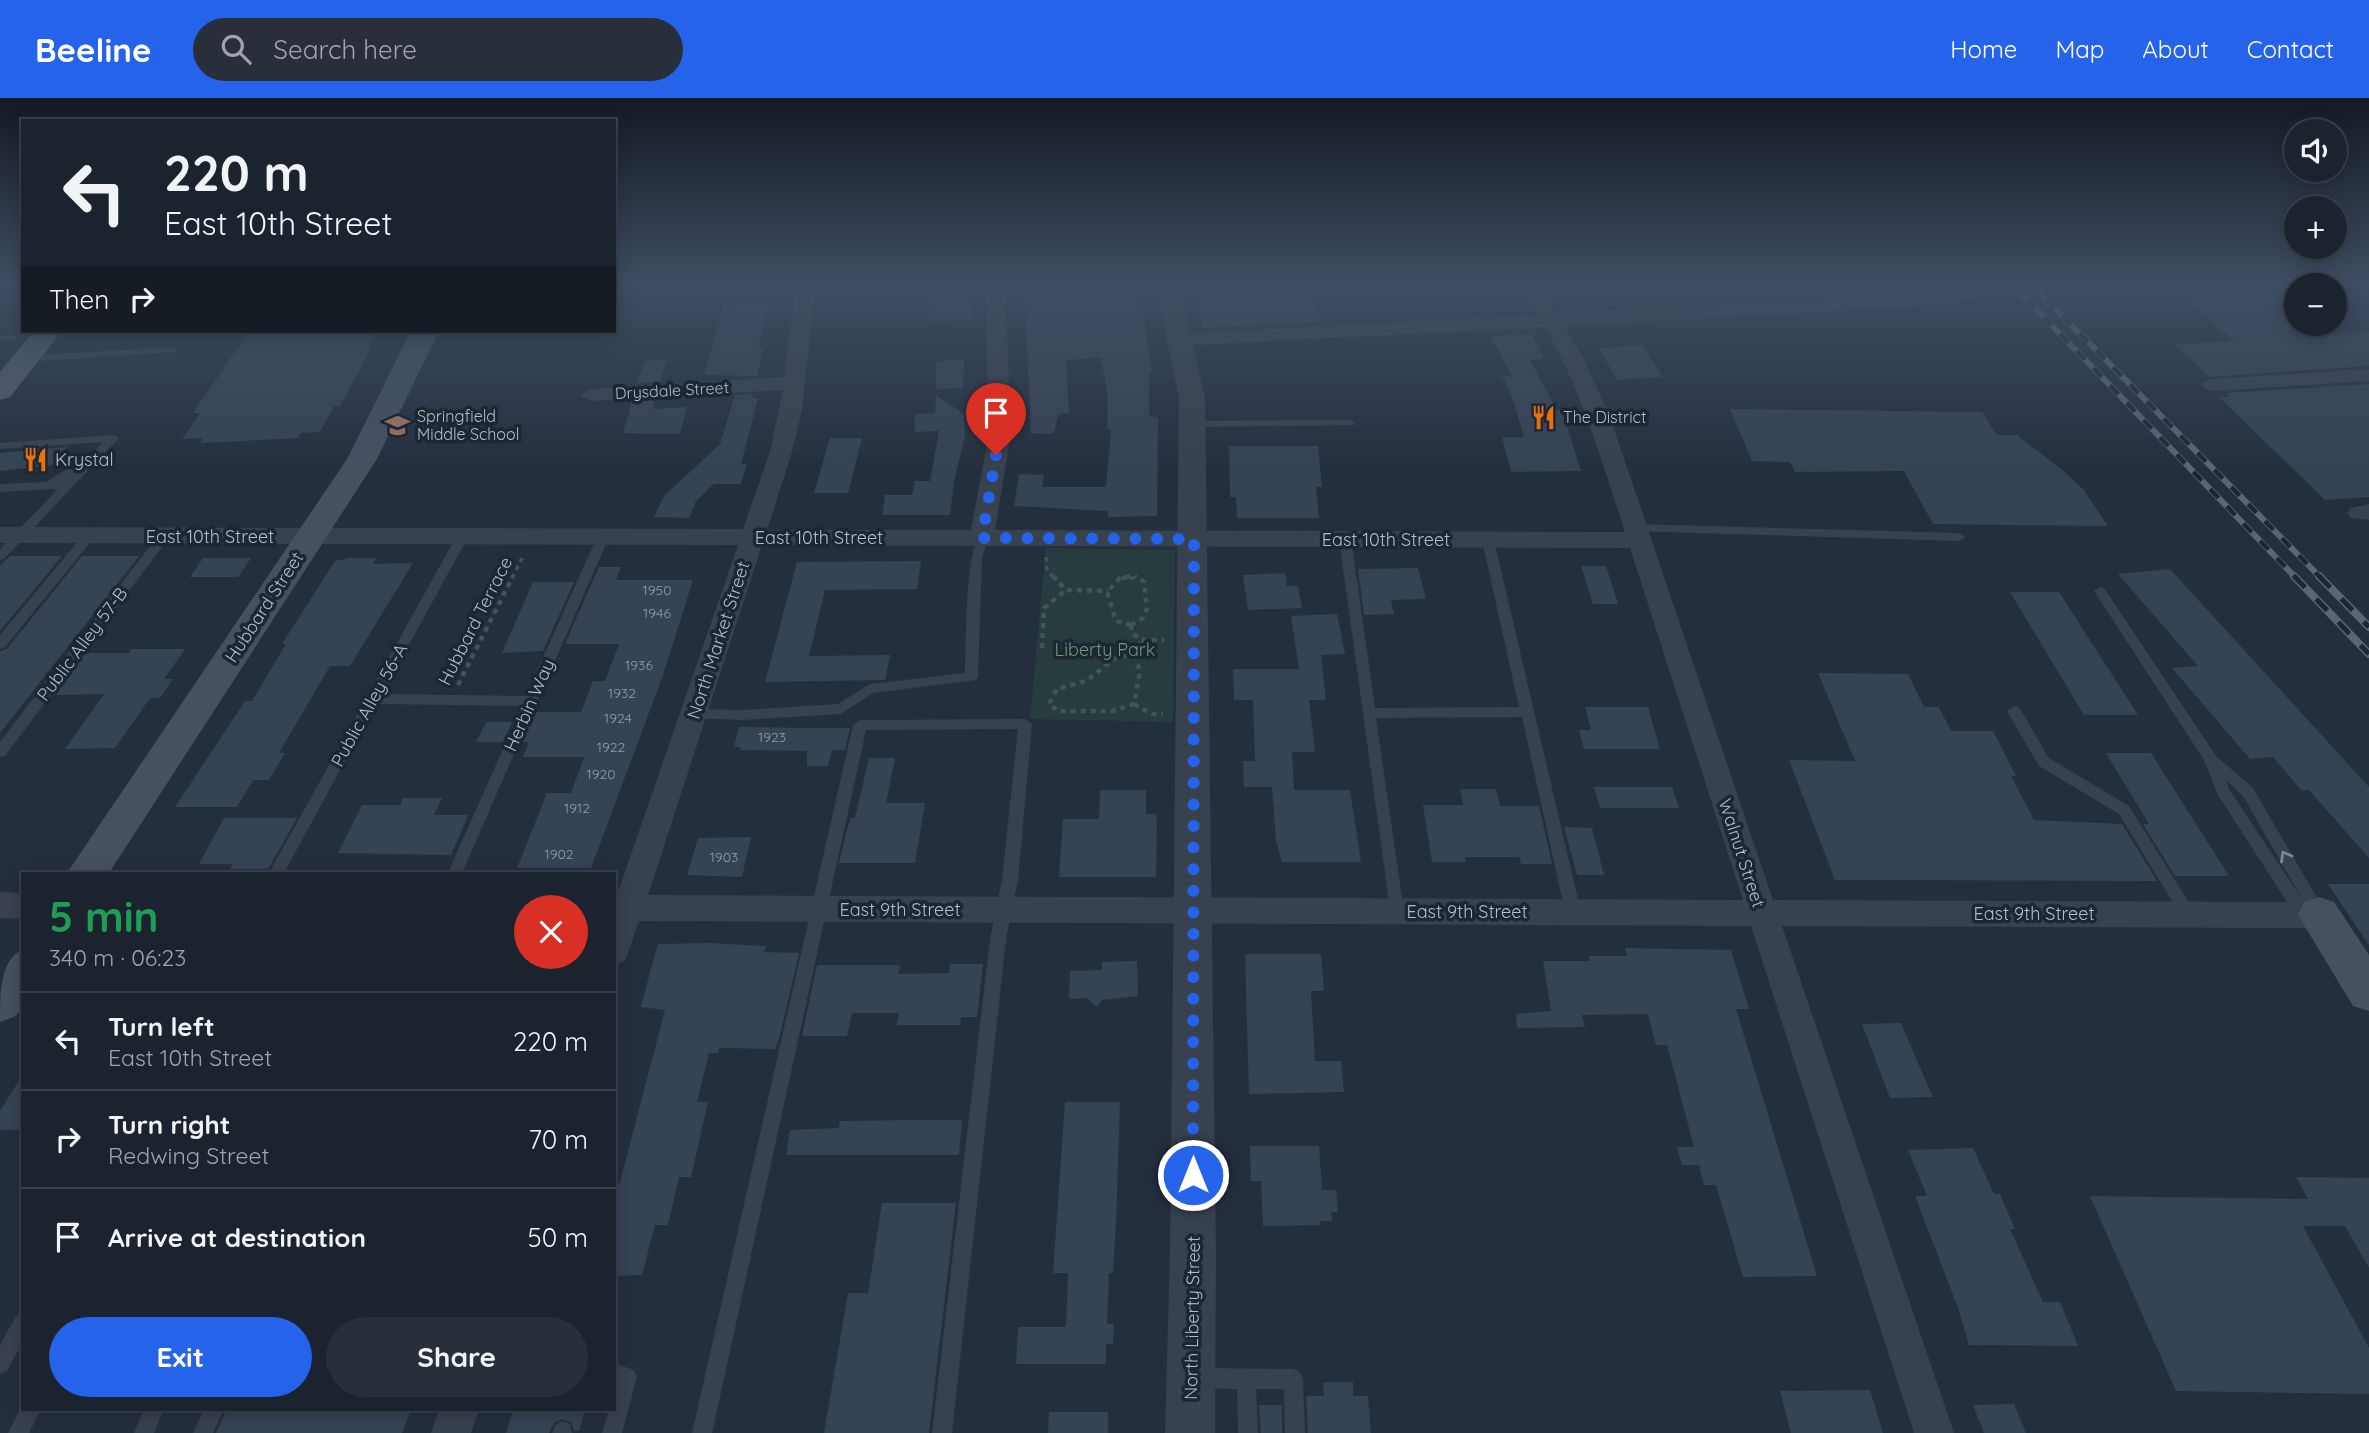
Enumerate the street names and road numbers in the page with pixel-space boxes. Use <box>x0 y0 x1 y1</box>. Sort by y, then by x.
street label: Drysdale Street <box>614 377 730 403</box>
street label: East 10th Street <box>146 525 274 548</box>
street label: East 10th Street <box>755 526 883 549</box>
street label: East 10th Street <box>1322 528 1450 551</box>
street label: Hubbard Street <box>220 547 308 667</box>
street label: Hubbard Terrace <box>433 553 517 689</box>
street label: North Market Street <box>682 558 754 722</box>
street label: Public Alley 57-B <box>32 582 132 706</box>
street label: Public Alley 56-A <box>326 639 412 771</box>
street label: Herbin Way <box>498 655 560 755</box>
street label: Walnut Street <box>1714 796 1770 910</box>
street label: East 9th Street <box>839 898 961 921</box>
street label: East 9th Street <box>1406 900 1528 923</box>
street label: East 9th Street <box>1973 902 2095 925</box>
street label: North Liberty Street <box>1179 1236 1205 1400</box>

